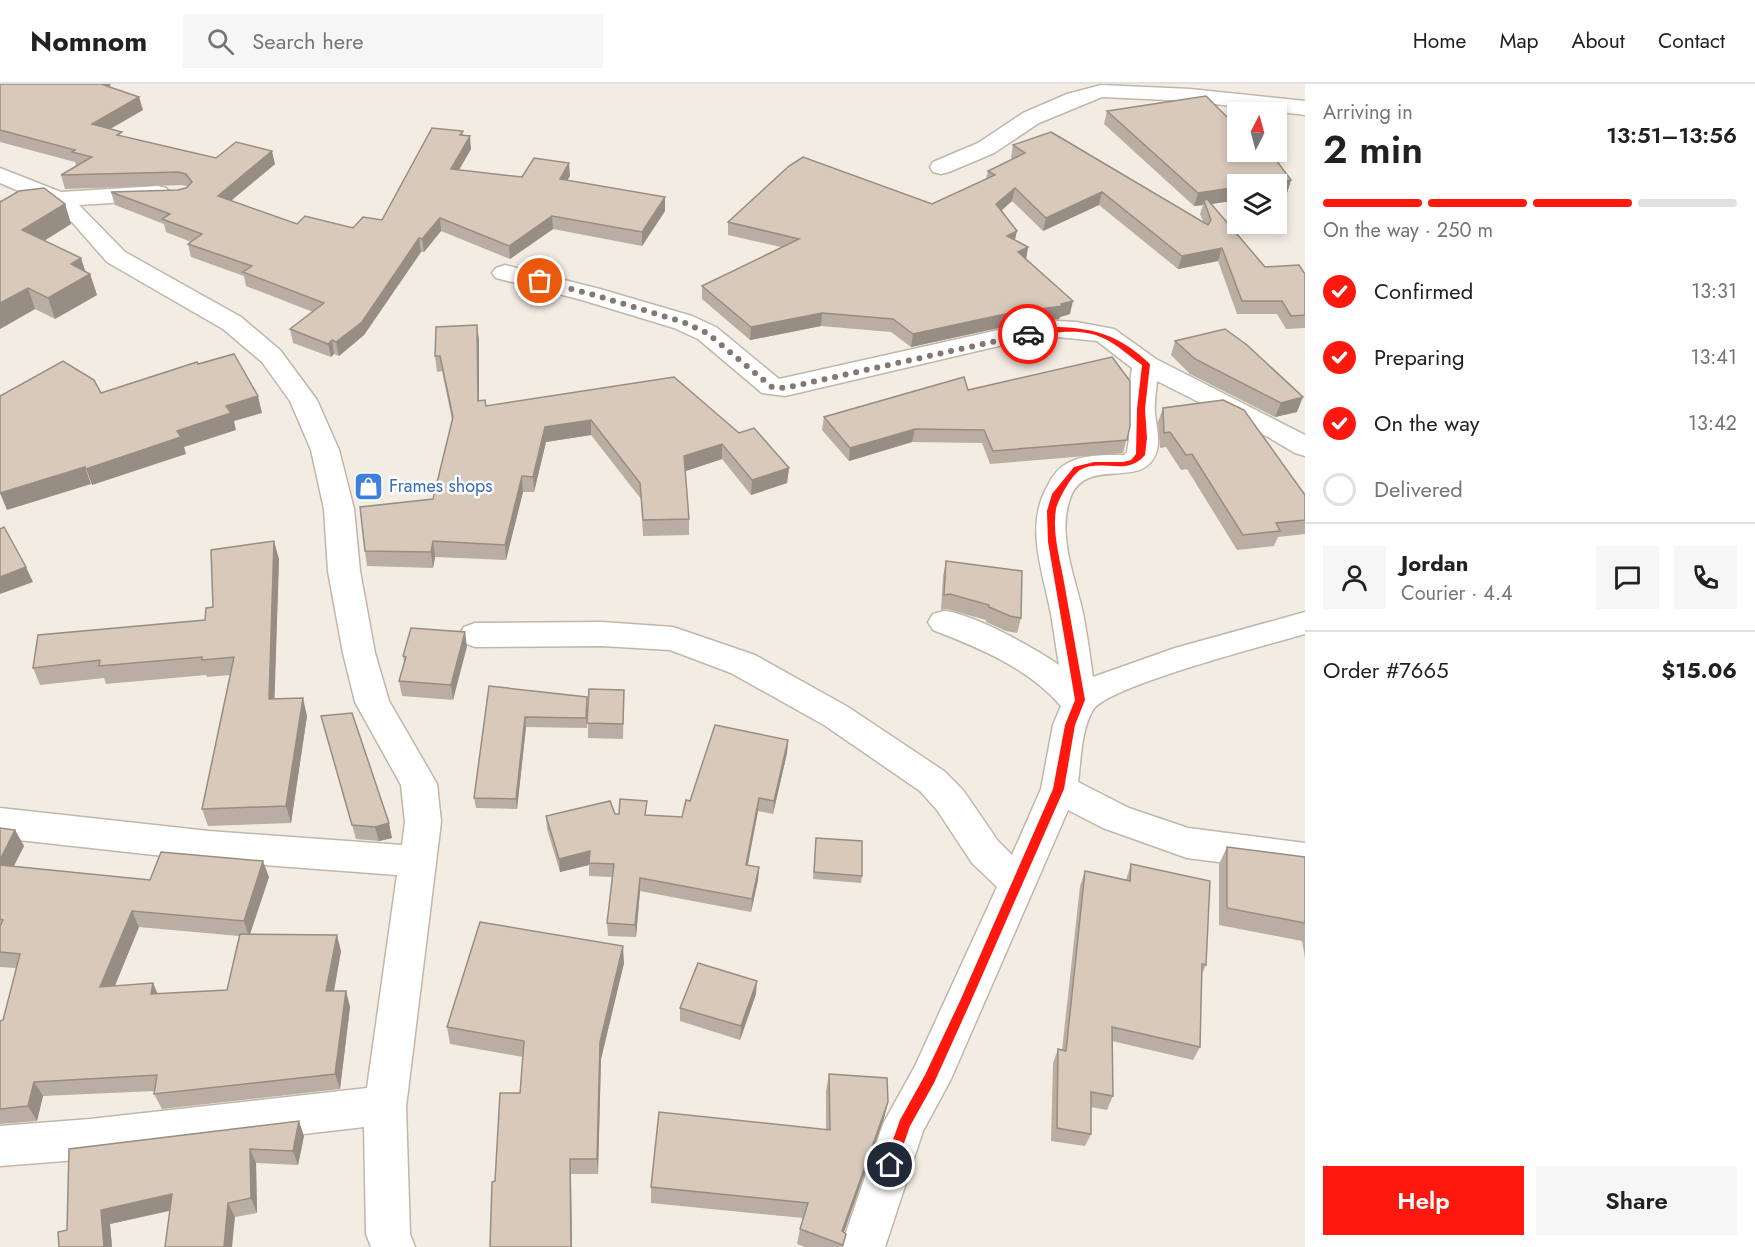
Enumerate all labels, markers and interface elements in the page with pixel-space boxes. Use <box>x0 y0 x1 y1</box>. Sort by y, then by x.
search box <box>183 14 603 68</box>
text: Nomnom <box>30 21 147 62</box>
icon: search <box>204 25 237 58</box>
text: Search here <box>252 25 364 57</box>
text: Home <box>1413 26 1466 56</box>
text: Map <box>1499 26 1539 56</box>
text: About <box>1572 26 1625 56</box>
text: Contact <box>1658 26 1725 56</box>
text: Arriving in <box>1323 98 1413 127</box>
north arrow <box>1227 102 1287 162</box>
map controls <box>1227 102 1287 234</box>
text: 13:51–13:56 <box>1606 119 1737 151</box>
text: 2 min <box>1323 121 1423 178</box>
button: layers <box>1227 174 1287 234</box>
text: On the way · 250 m <box>1323 216 1493 245</box>
pin <box>514 255 565 306</box>
icon: bag <box>523 264 556 297</box>
icon: check <box>1323 275 1356 308</box>
text: Confirmed <box>1374 275 1473 307</box>
text: 13:31 <box>1691 277 1737 306</box>
courier <box>998 304 1058 364</box>
icon: car <box>1012 318 1045 351</box>
icon: check <box>1323 341 1356 374</box>
text: Preparing <box>1374 341 1465 373</box>
text: 13:41 <box>1690 343 1737 372</box>
icon: check <box>1323 407 1356 440</box>
text: On the way <box>1374 407 1479 439</box>
text: 13:42 <box>1688 409 1737 438</box>
shop icon: Frames shops <box>352 470 384 502</box>
place label: Frames shops <box>389 473 492 499</box>
text: Delivered <box>1374 473 1463 505</box>
button: person <box>1323 546 1386 609</box>
button: chat <box>1596 546 1659 609</box>
button: phone <box>1674 546 1737 609</box>
text: Jordan <box>1401 547 1468 579</box>
text: Courier · 4.4 <box>1401 579 1513 608</box>
text: Order #7665 <box>1323 654 1449 686</box>
text: $15.06 <box>1662 654 1737 686</box>
pin <box>864 1139 915 1190</box>
icon: home <box>873 1148 906 1181</box>
button: Help <box>1323 1166 1524 1235</box>
button: Share <box>1536 1166 1737 1235</box>

